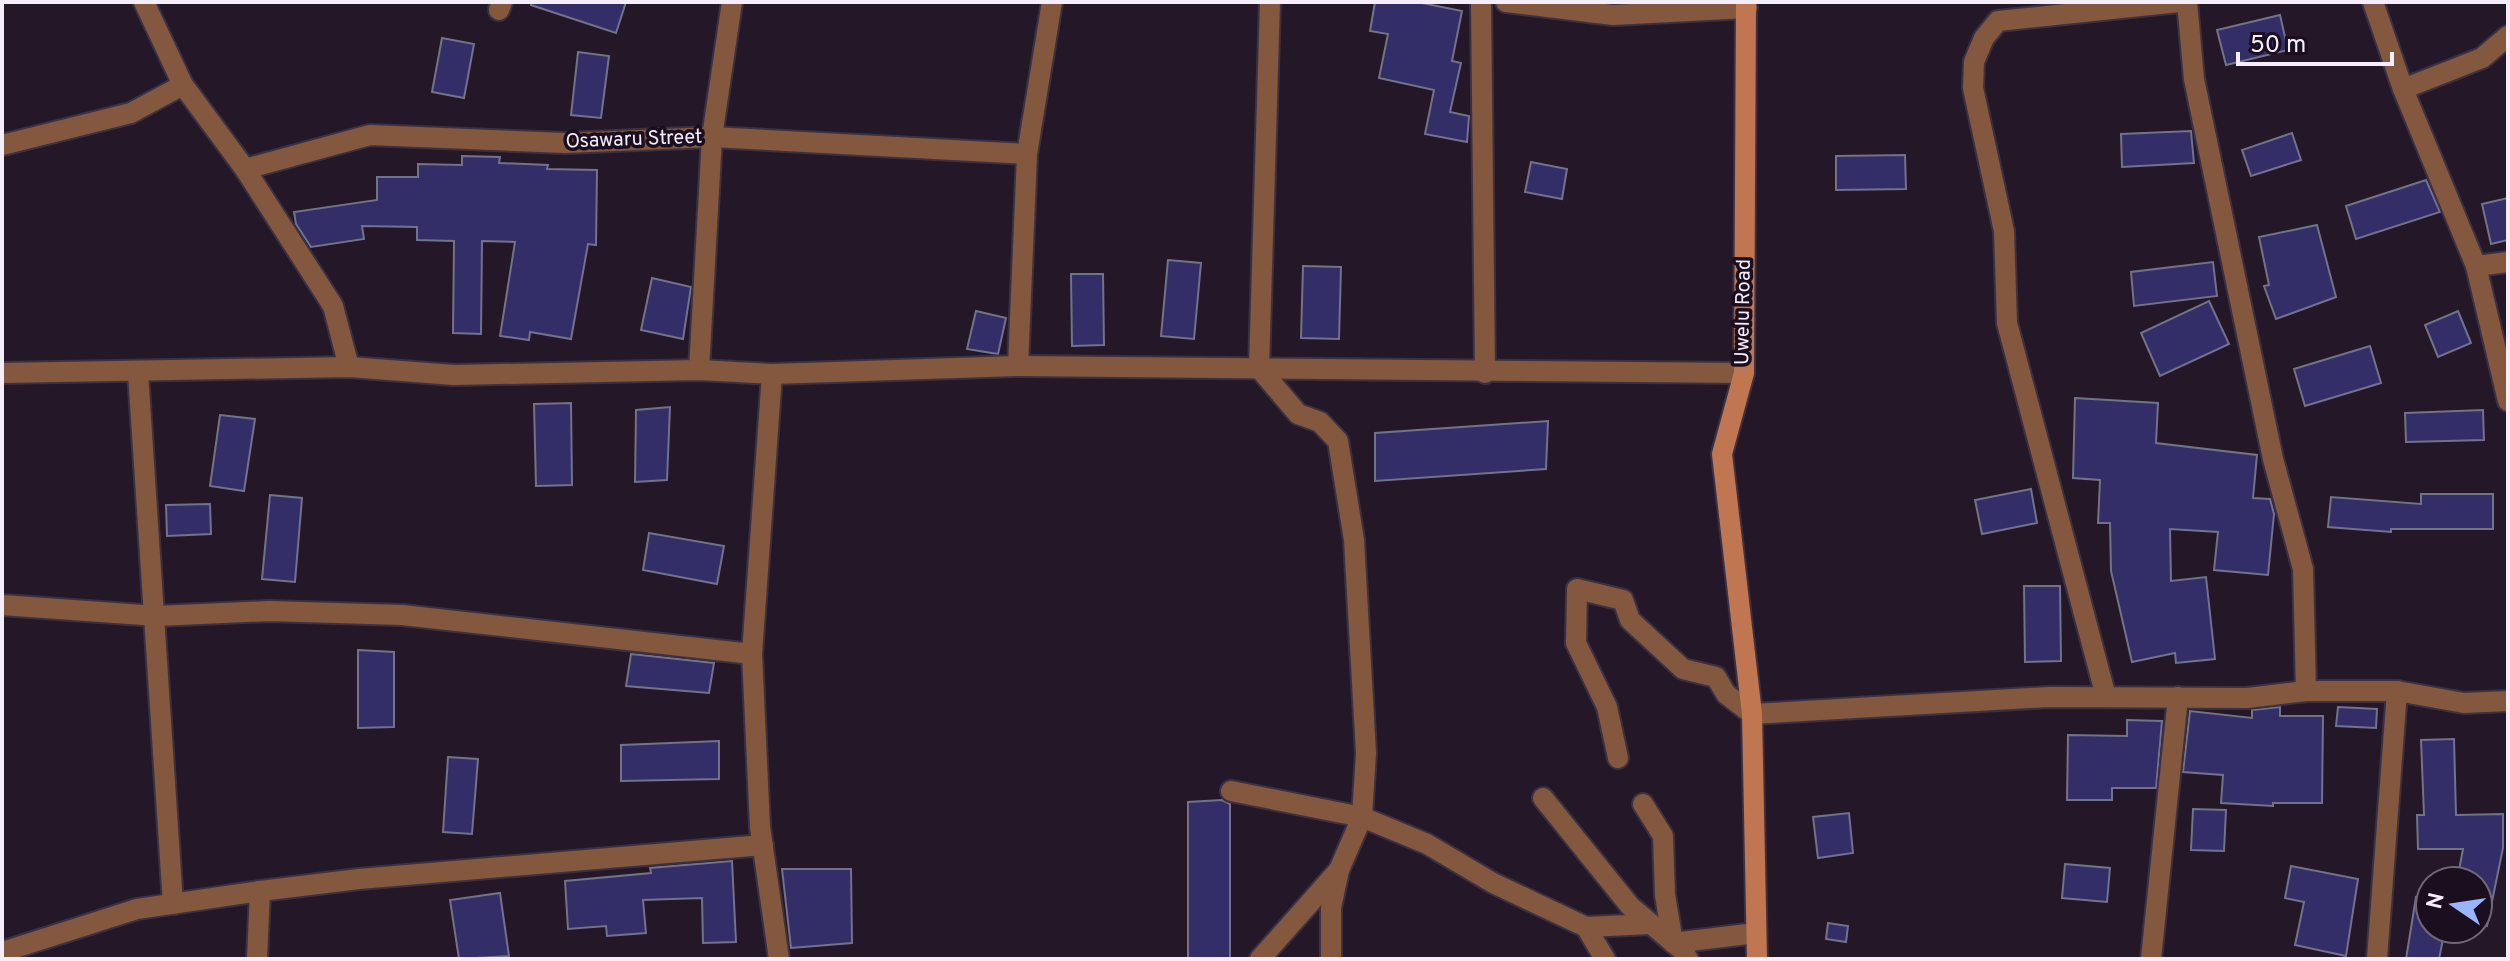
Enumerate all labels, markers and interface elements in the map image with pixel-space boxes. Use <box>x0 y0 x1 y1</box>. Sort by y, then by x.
scale bar <box>2238 16 2392 66</box>
text: 50 m <box>2250 31 2306 61</box>
street label: Osawaru Street <box>565 125 703 155</box>
street label: Uwelu Road <box>1730 259 1758 365</box>
north arrow <box>2414 865 2494 945</box>
text: N <box>2422 890 2452 912</box>

